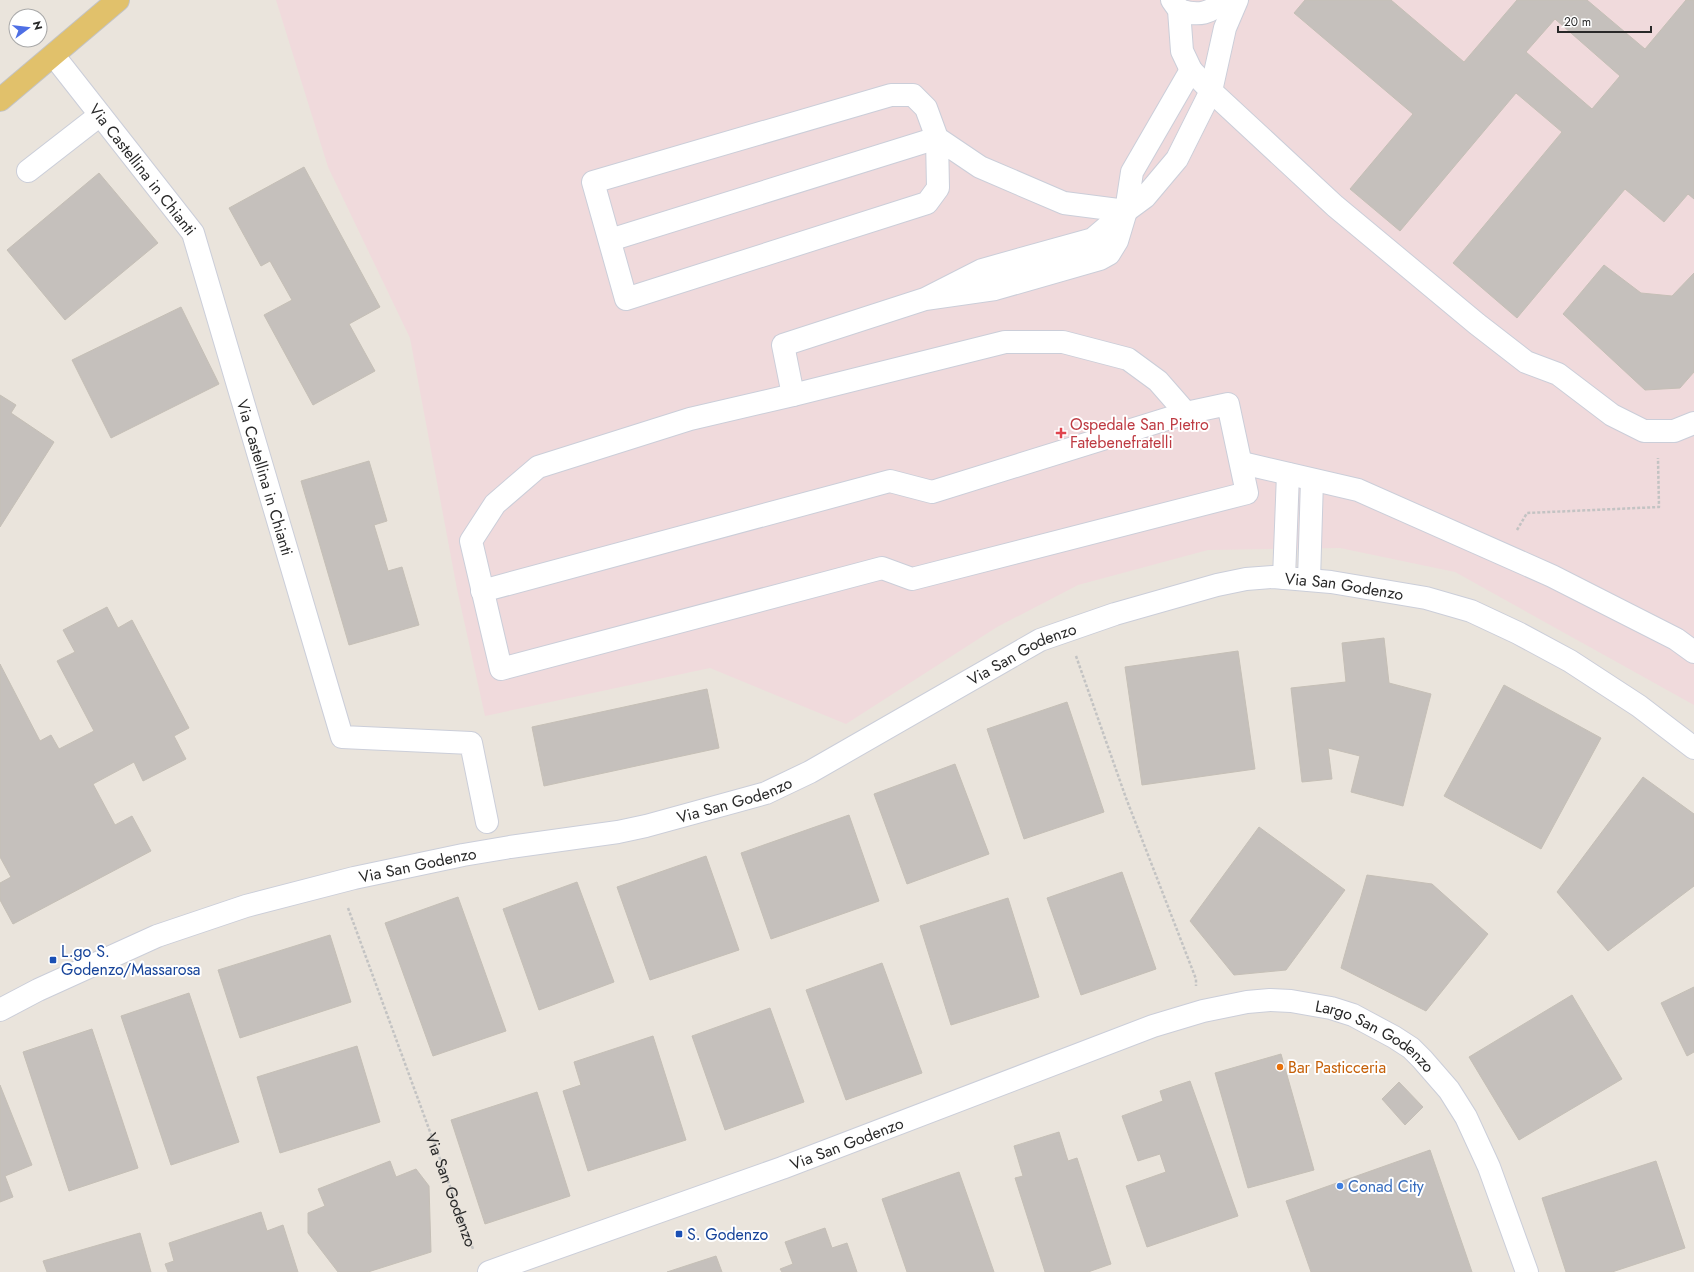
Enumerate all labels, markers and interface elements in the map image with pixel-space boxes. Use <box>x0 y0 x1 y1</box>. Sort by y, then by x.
north arrow <box>8 8 48 48</box>
scale bar <box>1558 8 1651 34</box>
text: 20 m <box>1564 13 1591 31</box>
text: N <box>29 19 47 32</box>
street label: Via Castellina in Chianti <box>84 98 202 240</box>
street label: Via Castellina in Chianti <box>231 397 299 558</box>
place label: Ospedale San Pietro Fatebenefratelli <box>1070 413 1209 454</box>
marker: Ospedale San Pietro Fatebenefratelli <box>1055 427 1067 439</box>
street label: Via San Godenzo <box>1284 567 1405 606</box>
street label: Via San Godenzo <box>963 617 1080 691</box>
street label: Via San Godenzo <box>674 771 796 829</box>
street label: Via San Godenzo <box>357 841 478 888</box>
place label: L.go S. Godenzo/Massarosa <box>61 940 201 981</box>
marker: L.go S. Godenzo/Massarosa <box>48 955 58 965</box>
street label: Largo San Godenzo <box>1314 994 1440 1078</box>
place label: Bar Pasticceria <box>1288 1056 1386 1079</box>
marker: Bar Pasticceria <box>1275 1062 1285 1072</box>
street label: Via San Godenzo <box>786 1111 907 1175</box>
street label: Via San Godenzo <box>420 1129 483 1250</box>
place label: Conad City <box>1348 1175 1425 1198</box>
marker: Conad City <box>1335 1181 1345 1191</box>
place label: S. Godenzo <box>687 1223 768 1246</box>
marker: S. Godenzo <box>674 1229 684 1239</box>

